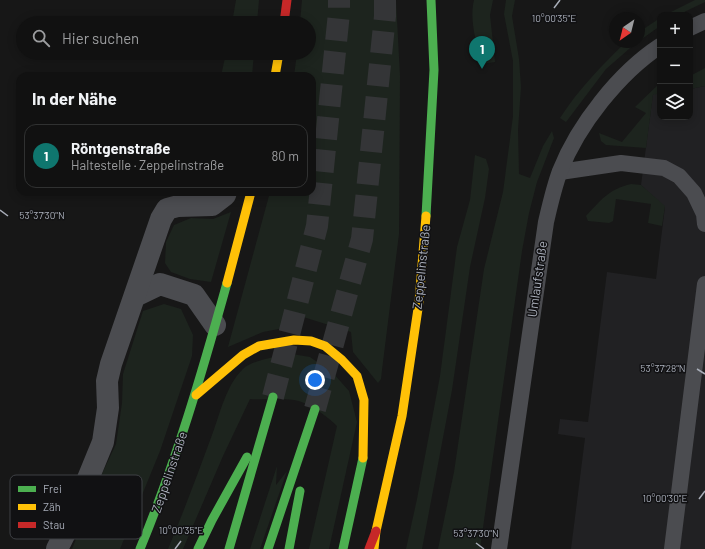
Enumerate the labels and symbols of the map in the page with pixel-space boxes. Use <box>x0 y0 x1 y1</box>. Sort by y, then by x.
text: 10°00'35"E <box>532 12 576 24</box>
north arrow <box>609 12 645 48</box>
pin: 1 <box>469 36 495 69</box>
text: 53°37'30"N <box>19 209 65 221</box>
street label: Zeppelinstraße <box>409 224 433 310</box>
street label: Umlaufstraße <box>524 240 550 318</box>
text: 53°37'28"N <box>640 362 686 374</box>
your location <box>305 370 325 390</box>
street label: Zeppelinstraße <box>148 429 190 515</box>
legend <box>10 475 142 539</box>
text: Frei <box>43 482 62 495</box>
text: 10°00'30"E <box>642 492 688 504</box>
text: Zäh <box>43 500 61 513</box>
text: Stau <box>43 518 65 531</box>
text: 10°00'35"E <box>159 524 203 536</box>
text: 53°37'30"N <box>453 527 499 539</box>

